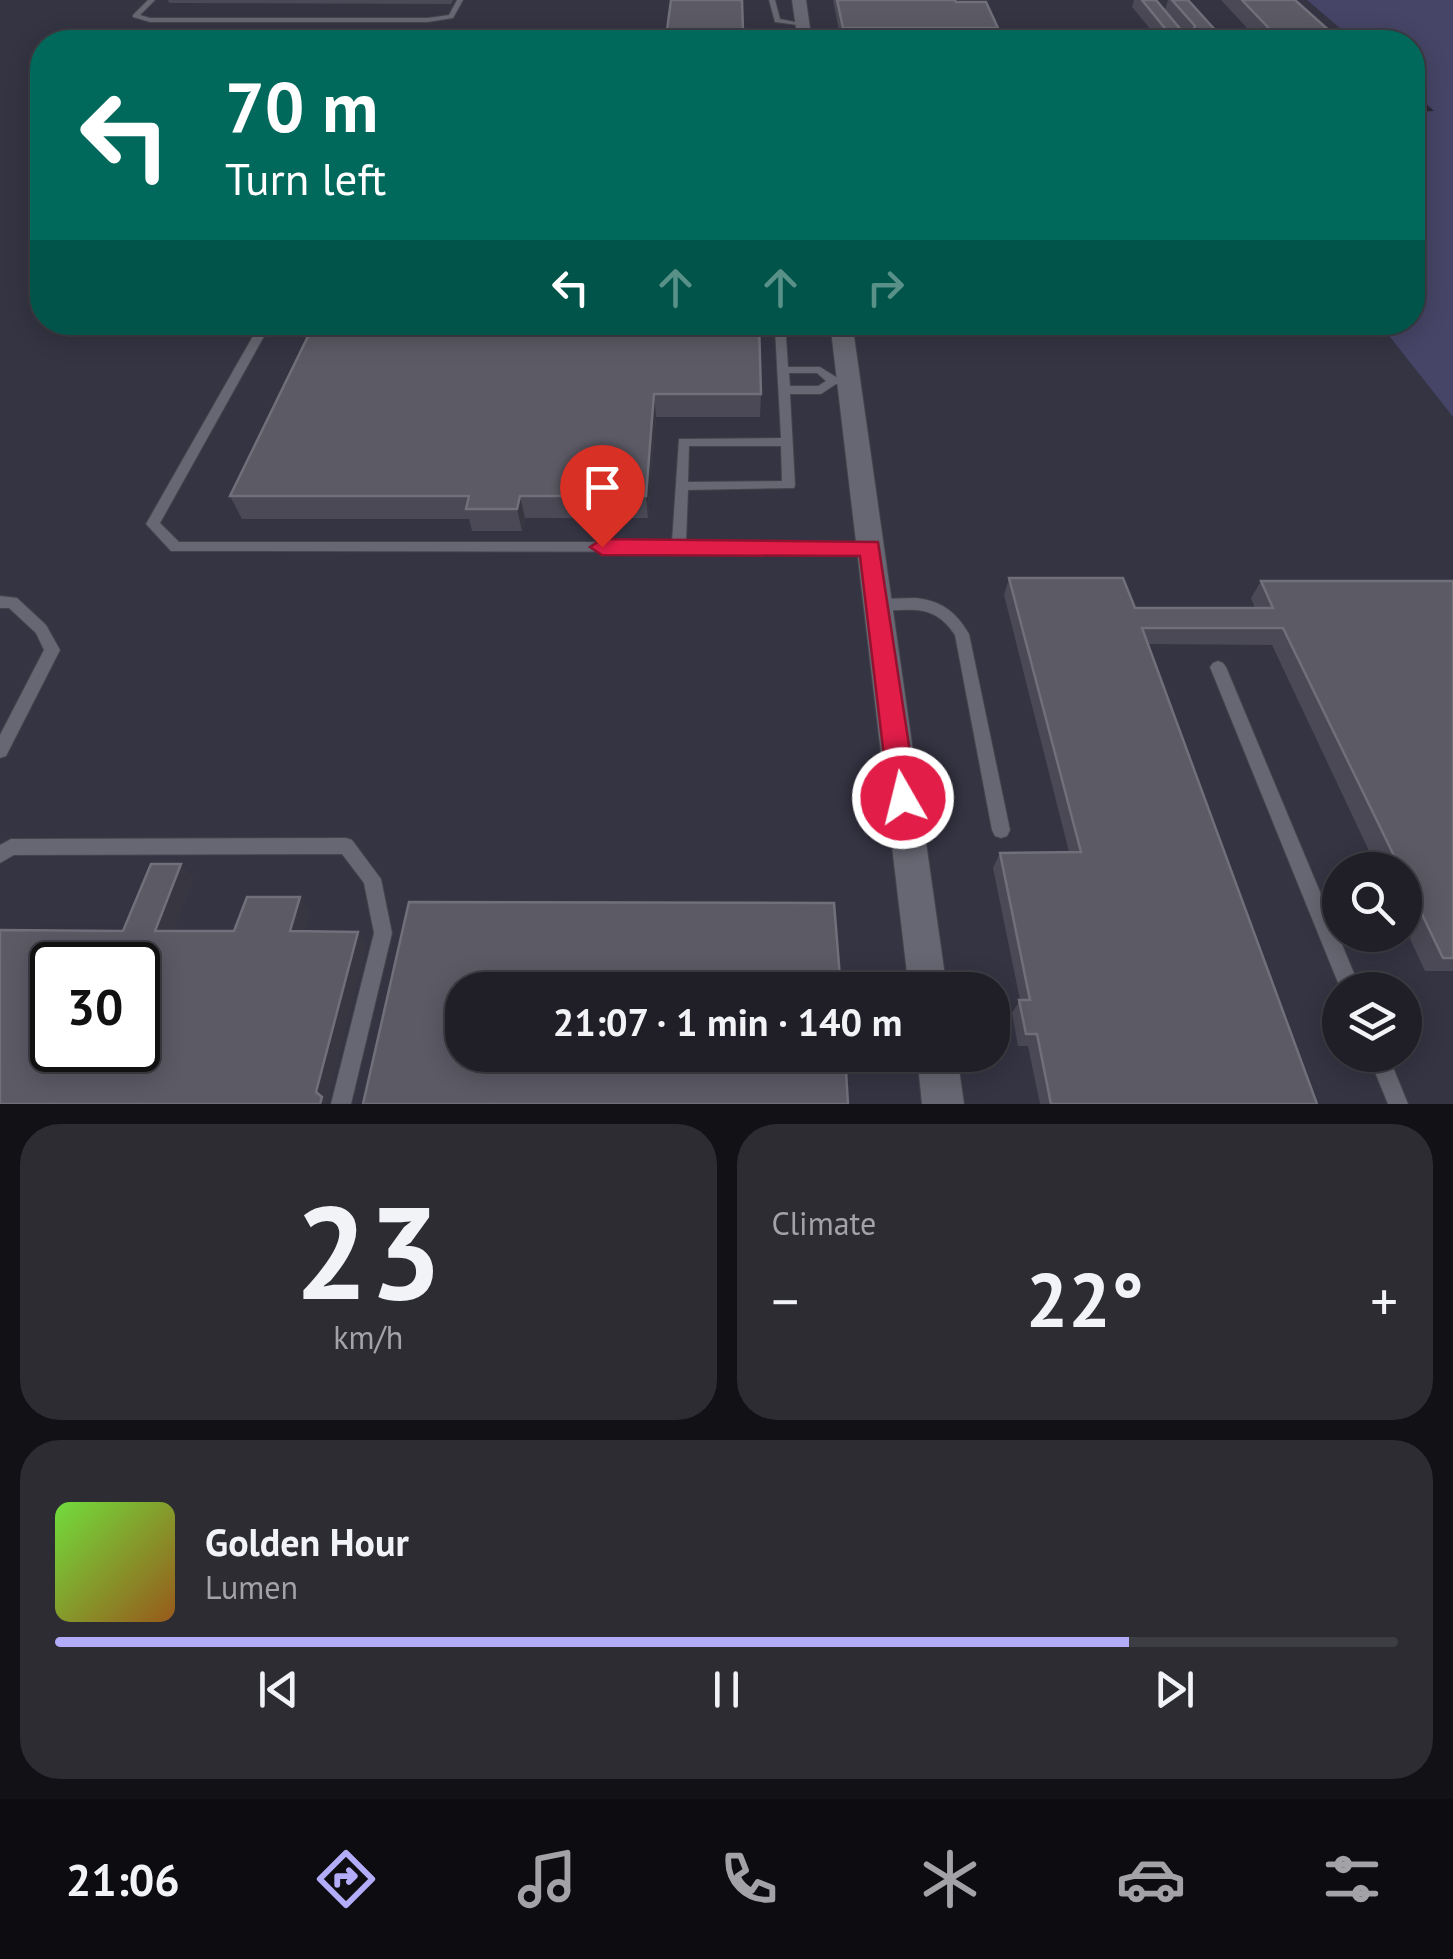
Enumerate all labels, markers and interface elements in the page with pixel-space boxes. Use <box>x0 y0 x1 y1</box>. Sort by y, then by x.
text: 70 m <box>225 61 378 151</box>
icon: left <box>60 70 190 200</box>
text: Turn left <box>225 149 386 207</box>
icon: left <box>543 260 598 315</box>
icon: ahead <box>648 260 703 315</box>
icon: ahead <box>753 260 808 315</box>
icon: right <box>858 260 913 315</box>
pin <box>560 445 645 548</box>
icon: arrive <box>575 460 630 515</box>
position arrow <box>851 746 955 850</box>
map controls <box>1322 852 1422 1072</box>
button: search <box>1322 852 1422 952</box>
speed limit sign: 30 <box>30 942 160 1072</box>
button: layers <box>1322 972 1422 1072</box>
text: 21:07 · 1 min · 140 m <box>553 997 902 1046</box>
text: 23 <box>295 1167 442 1335</box>
text: Climate <box>772 1202 876 1244</box>
text: 22° <box>1026 1251 1144 1348</box>
text: − <box>772 1265 799 1336</box>
text: + <box>1370 1265 1398 1336</box>
text: km/h <box>333 1316 403 1358</box>
text: Golden Hour <box>205 1517 409 1566</box>
text: Lumen <box>205 1566 298 1608</box>
icon: previous <box>251 1662 306 1717</box>
icon: pause <box>699 1662 754 1717</box>
icon: next <box>1147 1662 1202 1717</box>
icon: directions <box>311 1844 381 1914</box>
icon: music <box>512 1844 582 1914</box>
icon: phone <box>714 1844 784 1914</box>
icon: climate <box>915 1844 985 1914</box>
icon: car <box>1116 1844 1186 1914</box>
icon: filters <box>1317 1844 1387 1914</box>
text: 21:06 <box>66 1850 180 1908</box>

